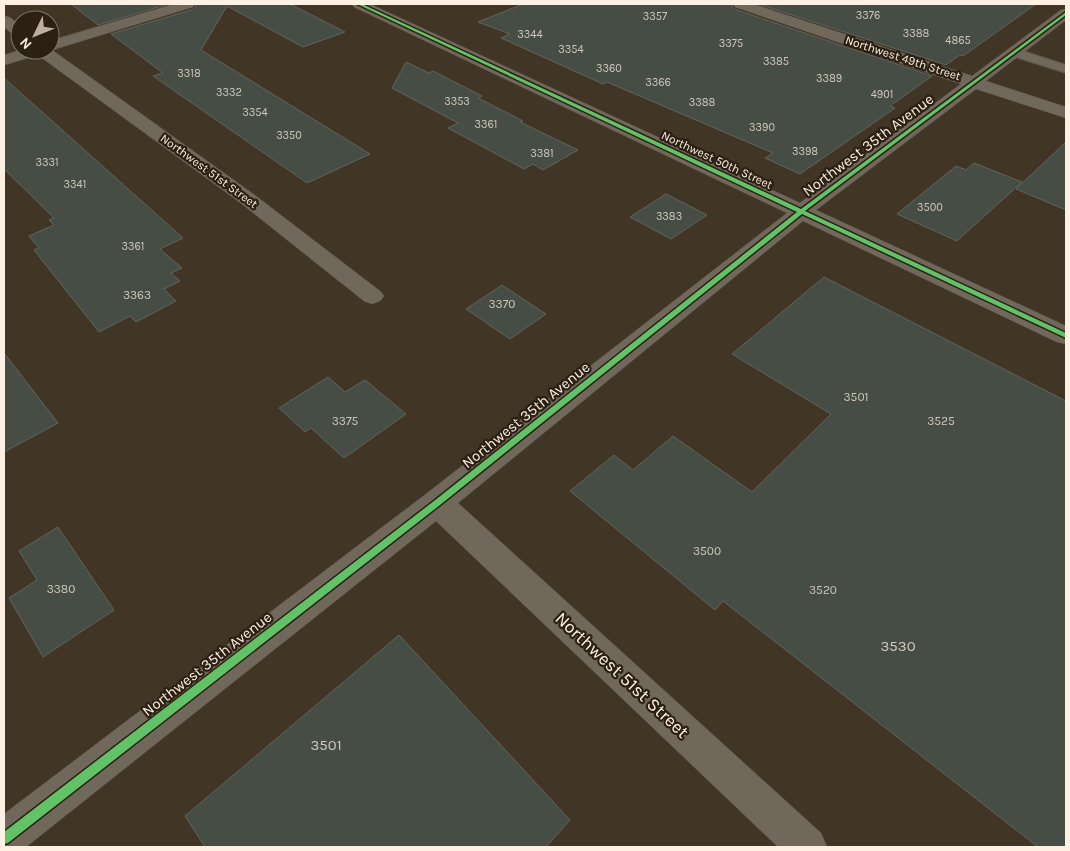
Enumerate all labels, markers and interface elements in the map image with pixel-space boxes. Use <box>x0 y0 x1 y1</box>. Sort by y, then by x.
house number: 3376 <box>856 9 880 22</box>
north arrow <box>10 10 60 60</box>
house number: 3357 <box>643 10 667 23</box>
house number: 3388 <box>903 27 929 40</box>
house number: 3344 <box>517 28 543 41</box>
street label: Northwest 49th Street <box>843 33 963 83</box>
text: N <box>16 34 36 53</box>
house number: 4865 <box>945 34 971 47</box>
house number: 3375 <box>719 37 743 50</box>
house number: 3354 <box>558 43 584 56</box>
house number: 3385 <box>763 55 789 68</box>
house number: 3360 <box>596 62 622 75</box>
house number: 3318 <box>177 67 201 80</box>
house number: 3389 <box>816 72 842 85</box>
house number: 3366 <box>645 76 671 89</box>
house number: 3332 <box>216 86 242 99</box>
house number: 4901 <box>871 88 893 101</box>
street label: Northwest 35th Avenue <box>799 90 937 200</box>
house number: 3353 <box>444 95 470 108</box>
house number: 3388 <box>689 96 715 109</box>
house number: 3354 <box>242 106 268 119</box>
house number: 3361 <box>475 118 497 131</box>
house number: 3390 <box>749 121 775 134</box>
street label: Northwest 50th Street <box>659 128 775 192</box>
house number: 3350 <box>276 129 302 142</box>
street label: Northwest 51st Street <box>158 131 261 211</box>
house number: 3398 <box>792 145 818 158</box>
house number: 3381 <box>530 147 554 160</box>
house number: 3331 <box>35 156 59 169</box>
house number: 3341 <box>64 178 86 191</box>
house number: 3500 <box>917 201 943 214</box>
house number: 3383 <box>656 210 682 223</box>
house number: 3361 <box>122 240 144 253</box>
house number: 3363 <box>123 288 151 302</box>
house number: 3370 <box>489 297 515 311</box>
street label: Northwest 35th Avenue <box>458 358 594 472</box>
house number: 3501 <box>844 390 868 404</box>
house number: 3375 <box>332 414 359 428</box>
house number: 3525 <box>927 414 955 428</box>
house number: 3500 <box>693 544 721 558</box>
house number: 3380 <box>47 582 75 596</box>
house number: 3520 <box>809 583 837 597</box>
street label: Northwest 51st Street <box>550 607 694 743</box>
street label: Northwest 35th Avenue <box>139 608 275 720</box>
house number: 3530 <box>880 637 916 655</box>
house number: 3501 <box>310 736 342 754</box>

